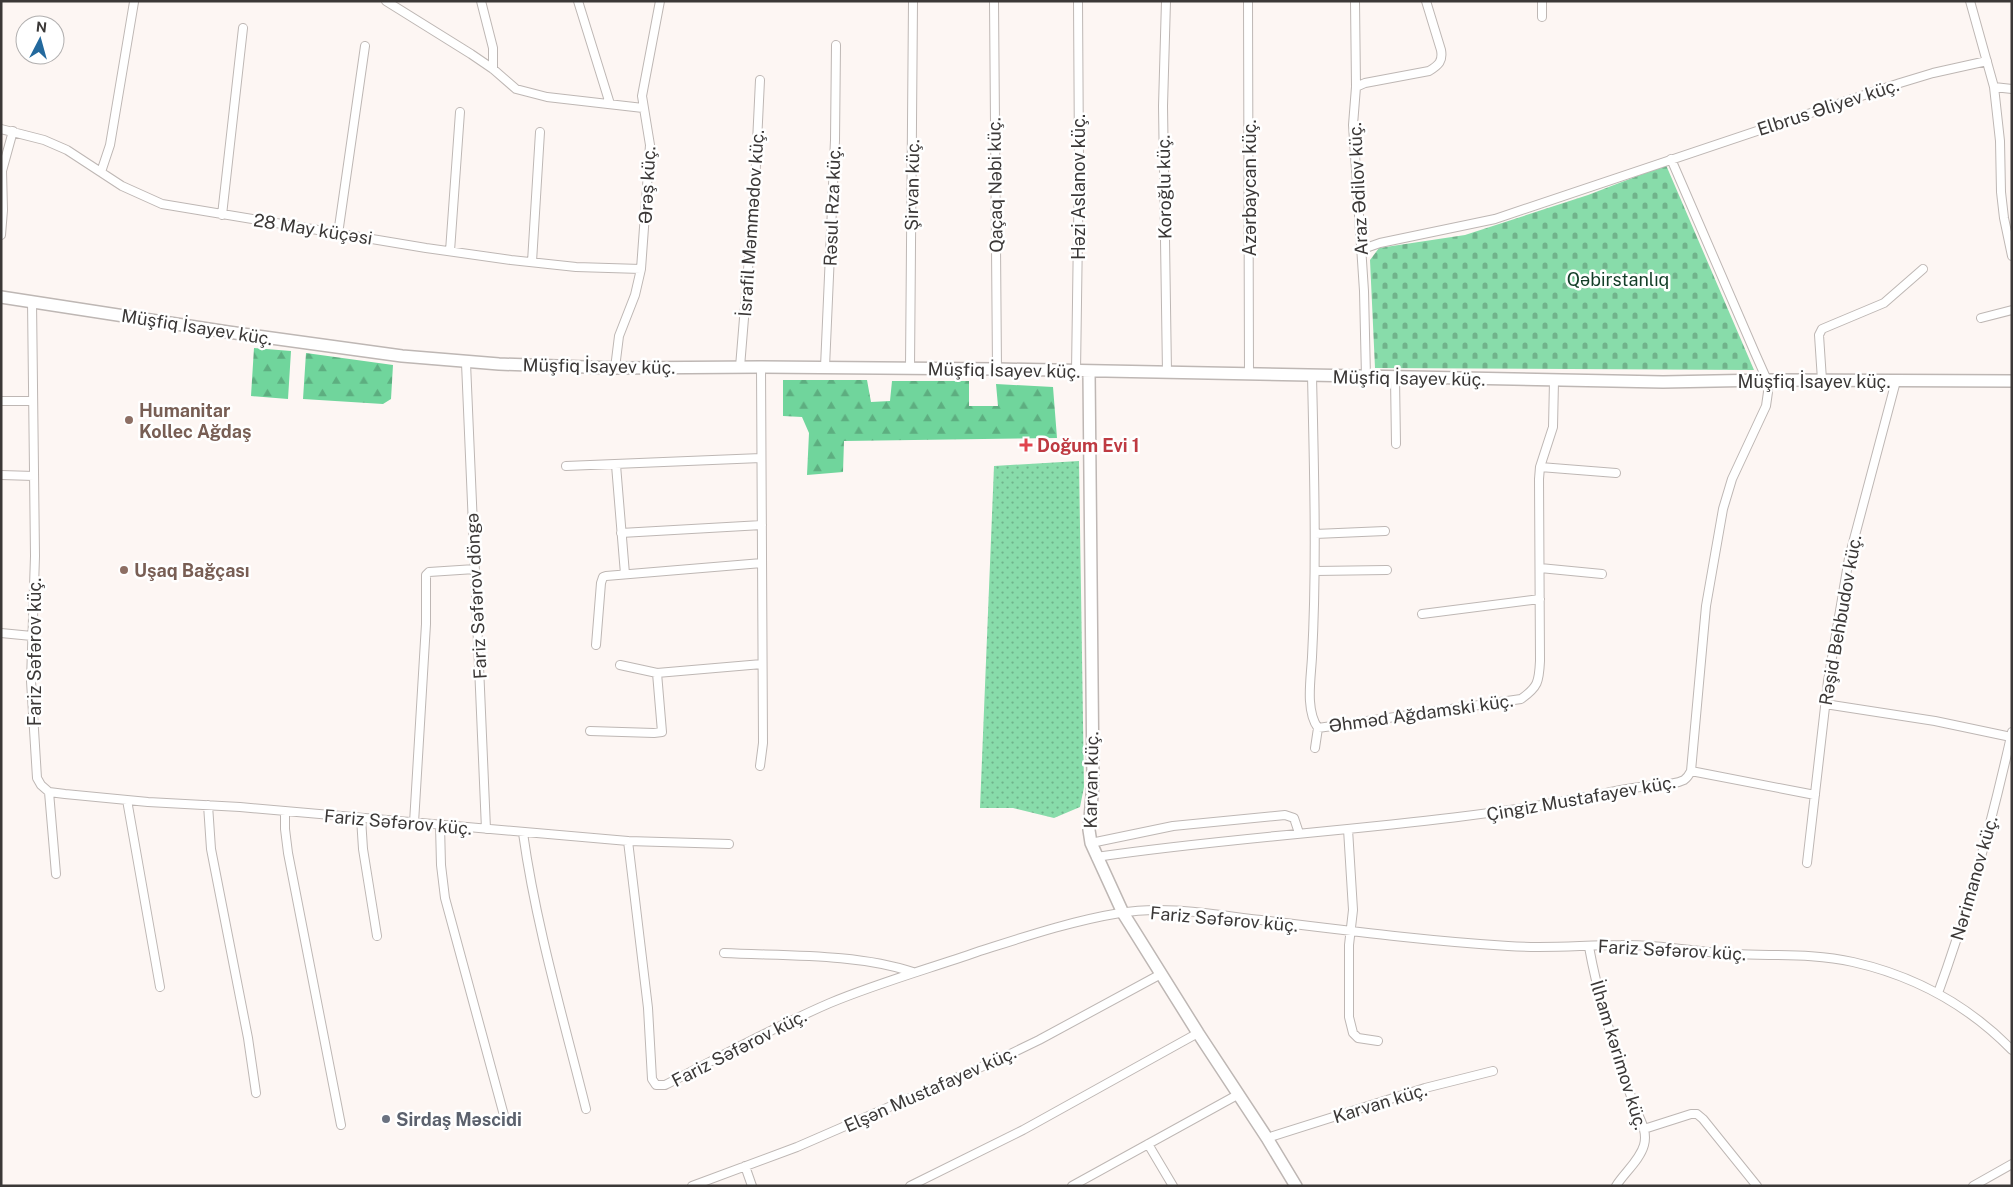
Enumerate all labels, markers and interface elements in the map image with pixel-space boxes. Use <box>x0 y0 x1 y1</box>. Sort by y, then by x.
north arrow <box>15 15 65 65</box>
text: N <box>35 19 48 36</box>
street label: Elbrus Əliyev küç. <box>1754 74 1902 140</box>
street label: Həzi Aslanov küç. <box>1068 114 1089 260</box>
street label: Qaçaq Nəbi küç. <box>983 117 1007 253</box>
street label: Azərbaycan küç. <box>1239 120 1260 256</box>
street label: Araz Ədilov küç. <box>1344 122 1372 256</box>
street label: İsrafil Məmmədov küç. <box>733 129 768 317</box>
street label: Koroğlu küç. <box>1153 135 1175 239</box>
street label: Şirvan küç. <box>901 139 923 231</box>
street label: Rəsul Rza küç. <box>819 145 845 267</box>
street label: Ərəş küç. <box>634 146 660 224</box>
street label: 28 May küçəsi <box>252 209 374 249</box>
park label: Qəbirstanlıq <box>1567 269 1669 290</box>
street label: Müşfiq İsayev küç. <box>120 304 274 349</box>
street label: Müşfiq İsayev küç. <box>522 353 676 378</box>
street label: Müşfiq İsayev küç. <box>927 357 1081 382</box>
street label: Müşfiq İsayev küç. <box>1332 365 1486 390</box>
street label: Müşfiq İsayev küç. <box>1738 370 1890 392</box>
place label: Humanitar Kollec Ağdaş <box>139 400 251 442</box>
marker: Humanitar Kollec Ağdaş <box>123 414 135 426</box>
place label: Doğum Evi 1 <box>1037 435 1139 456</box>
marker: Doğum Evi 1 <box>1019 438 1033 452</box>
street label: Fariz Səfərov döngə <box>461 512 491 680</box>
street label: Rəşid Behbudov küç. <box>1815 533 1865 707</box>
place label: Uşaq Bağçası <box>134 560 250 581</box>
marker: Uşaq Bağçası <box>118 564 130 576</box>
street label: Fariz Səfərov küç. <box>24 578 45 726</box>
street label: Əhməd Ağdamski küç. <box>1327 690 1515 736</box>
street label: Karvan küç. <box>1080 731 1102 829</box>
street label: Çingiz Mustafayev küç. <box>1485 771 1677 825</box>
street label: Fariz Səfərov küç. <box>323 805 473 839</box>
street label: Nərimanov küç. <box>1946 813 2002 943</box>
street label: Fariz Səfərov küç. <box>1149 902 1299 936</box>
street label: Fariz Səfərov küç. <box>1597 936 1747 964</box>
street label: İlham kərimov küç. <box>1586 977 1653 1132</box>
street label: Fariz Səfərov küç. <box>668 1005 810 1091</box>
street label: Elşən Mustafayev küç. <box>841 1042 1019 1136</box>
street label: Karvan küç. <box>1330 1079 1430 1127</box>
place label: Sirdaş Məscidi <box>396 1109 522 1130</box>
marker: Sirdaş Məscidi <box>380 1113 392 1125</box>

